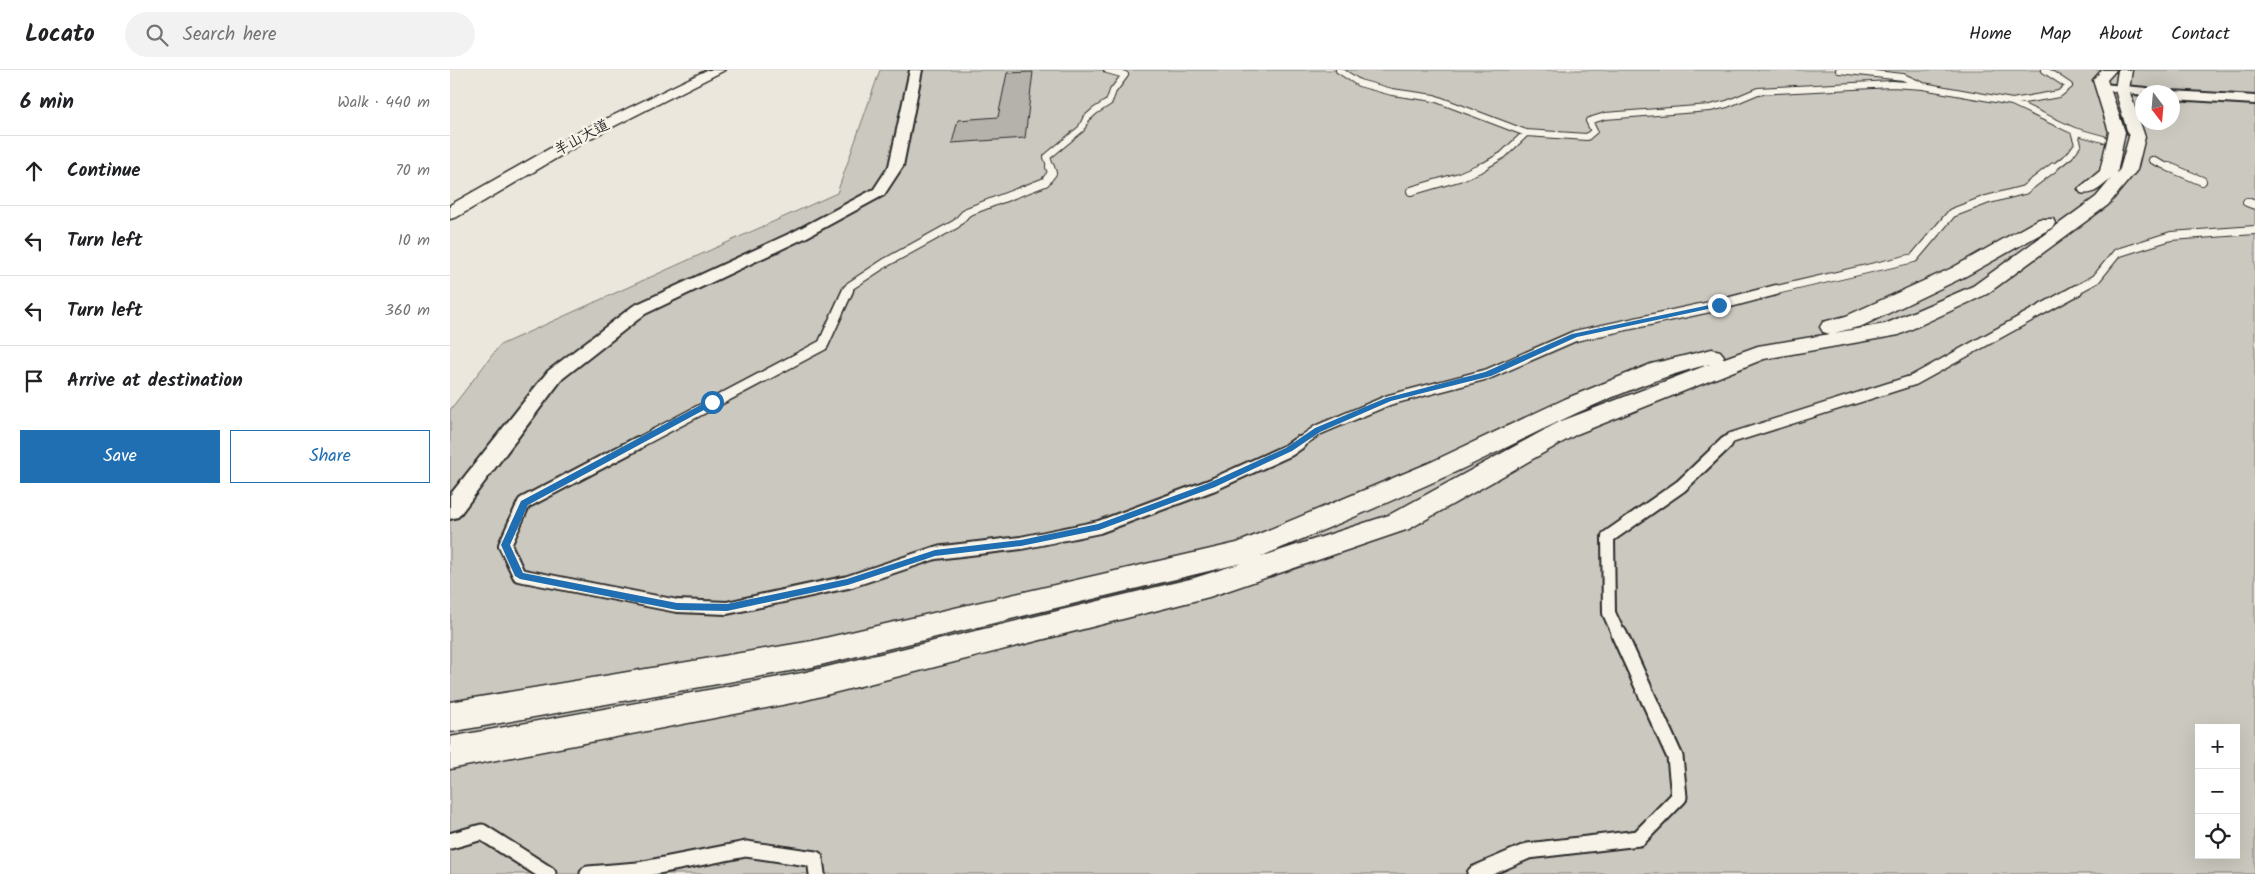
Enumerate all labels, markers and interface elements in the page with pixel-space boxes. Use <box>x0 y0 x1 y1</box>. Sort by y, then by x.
search box <box>125 12 475 57</box>
text: Locato <box>25 15 95 54</box>
text: Search here <box>183 20 276 50</box>
text: Home <box>1969 20 2012 49</box>
text: Map <box>2040 20 2071 49</box>
text: About <box>2099 20 2143 49</box>
text: Contact <box>2171 20 2230 49</box>
icon: search <box>143 21 171 49</box>
north arrow <box>2135 85 2180 130</box>
text: 6 min <box>20 86 74 119</box>
text: Walk · 440 m <box>337 90 430 115</box>
street label: 羊山大道 <box>550 113 614 163</box>
text: Continue <box>67 156 140 186</box>
icon: ahead <box>20 157 48 185</box>
text: 70 m <box>395 158 430 183</box>
text: Turn left <box>67 226 142 256</box>
icon: left <box>20 227 48 255</box>
text: 10 m <box>398 228 430 253</box>
route end <box>1708 294 1731 317</box>
text: Turn left <box>67 296 142 326</box>
icon: left <box>20 297 48 325</box>
text: 360 m <box>385 298 430 323</box>
text: Arrive at destination <box>67 366 243 396</box>
icon: arrive <box>20 367 48 395</box>
route start <box>701 391 724 414</box>
button: Save <box>20 430 220 483</box>
button: Share <box>230 430 430 483</box>
map controls <box>2195 724 2240 859</box>
button: + <box>2195 724 2240 769</box>
button: − <box>2195 769 2240 814</box>
button: locate <box>2195 814 2240 859</box>

